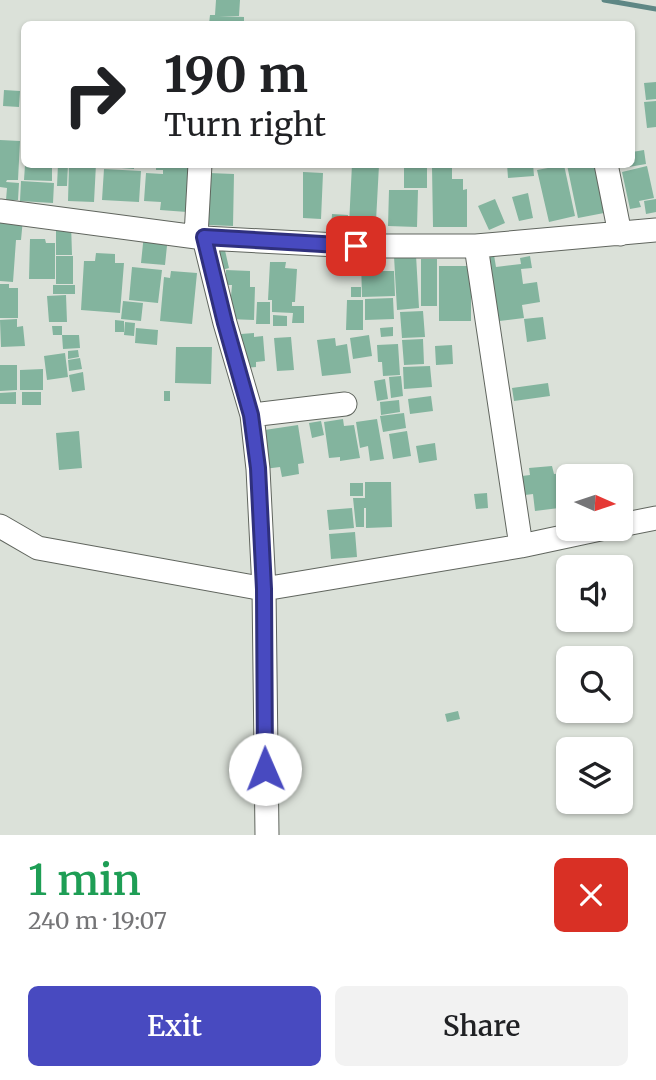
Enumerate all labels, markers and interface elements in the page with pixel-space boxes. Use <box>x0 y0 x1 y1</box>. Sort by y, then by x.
text: 190 m <box>164 44 308 105</box>
icon: right <box>49 49 140 140</box>
text: Turn right <box>164 105 326 145</box>
pin <box>326 216 386 276</box>
icon: arrive <box>337 227 375 265</box>
north arrow <box>556 464 634 541</box>
map controls <box>556 464 633 814</box>
button: sound <box>556 555 633 632</box>
button: search <box>556 646 633 723</box>
position arrow <box>228 732 302 806</box>
button: layers <box>556 737 633 814</box>
text: 1 min <box>28 854 141 906</box>
button: close <box>554 858 628 932</box>
text: 240 m · 19:07 <box>28 906 167 935</box>
button: Exit <box>28 986 321 1066</box>
button: Share <box>335 986 628 1066</box>

